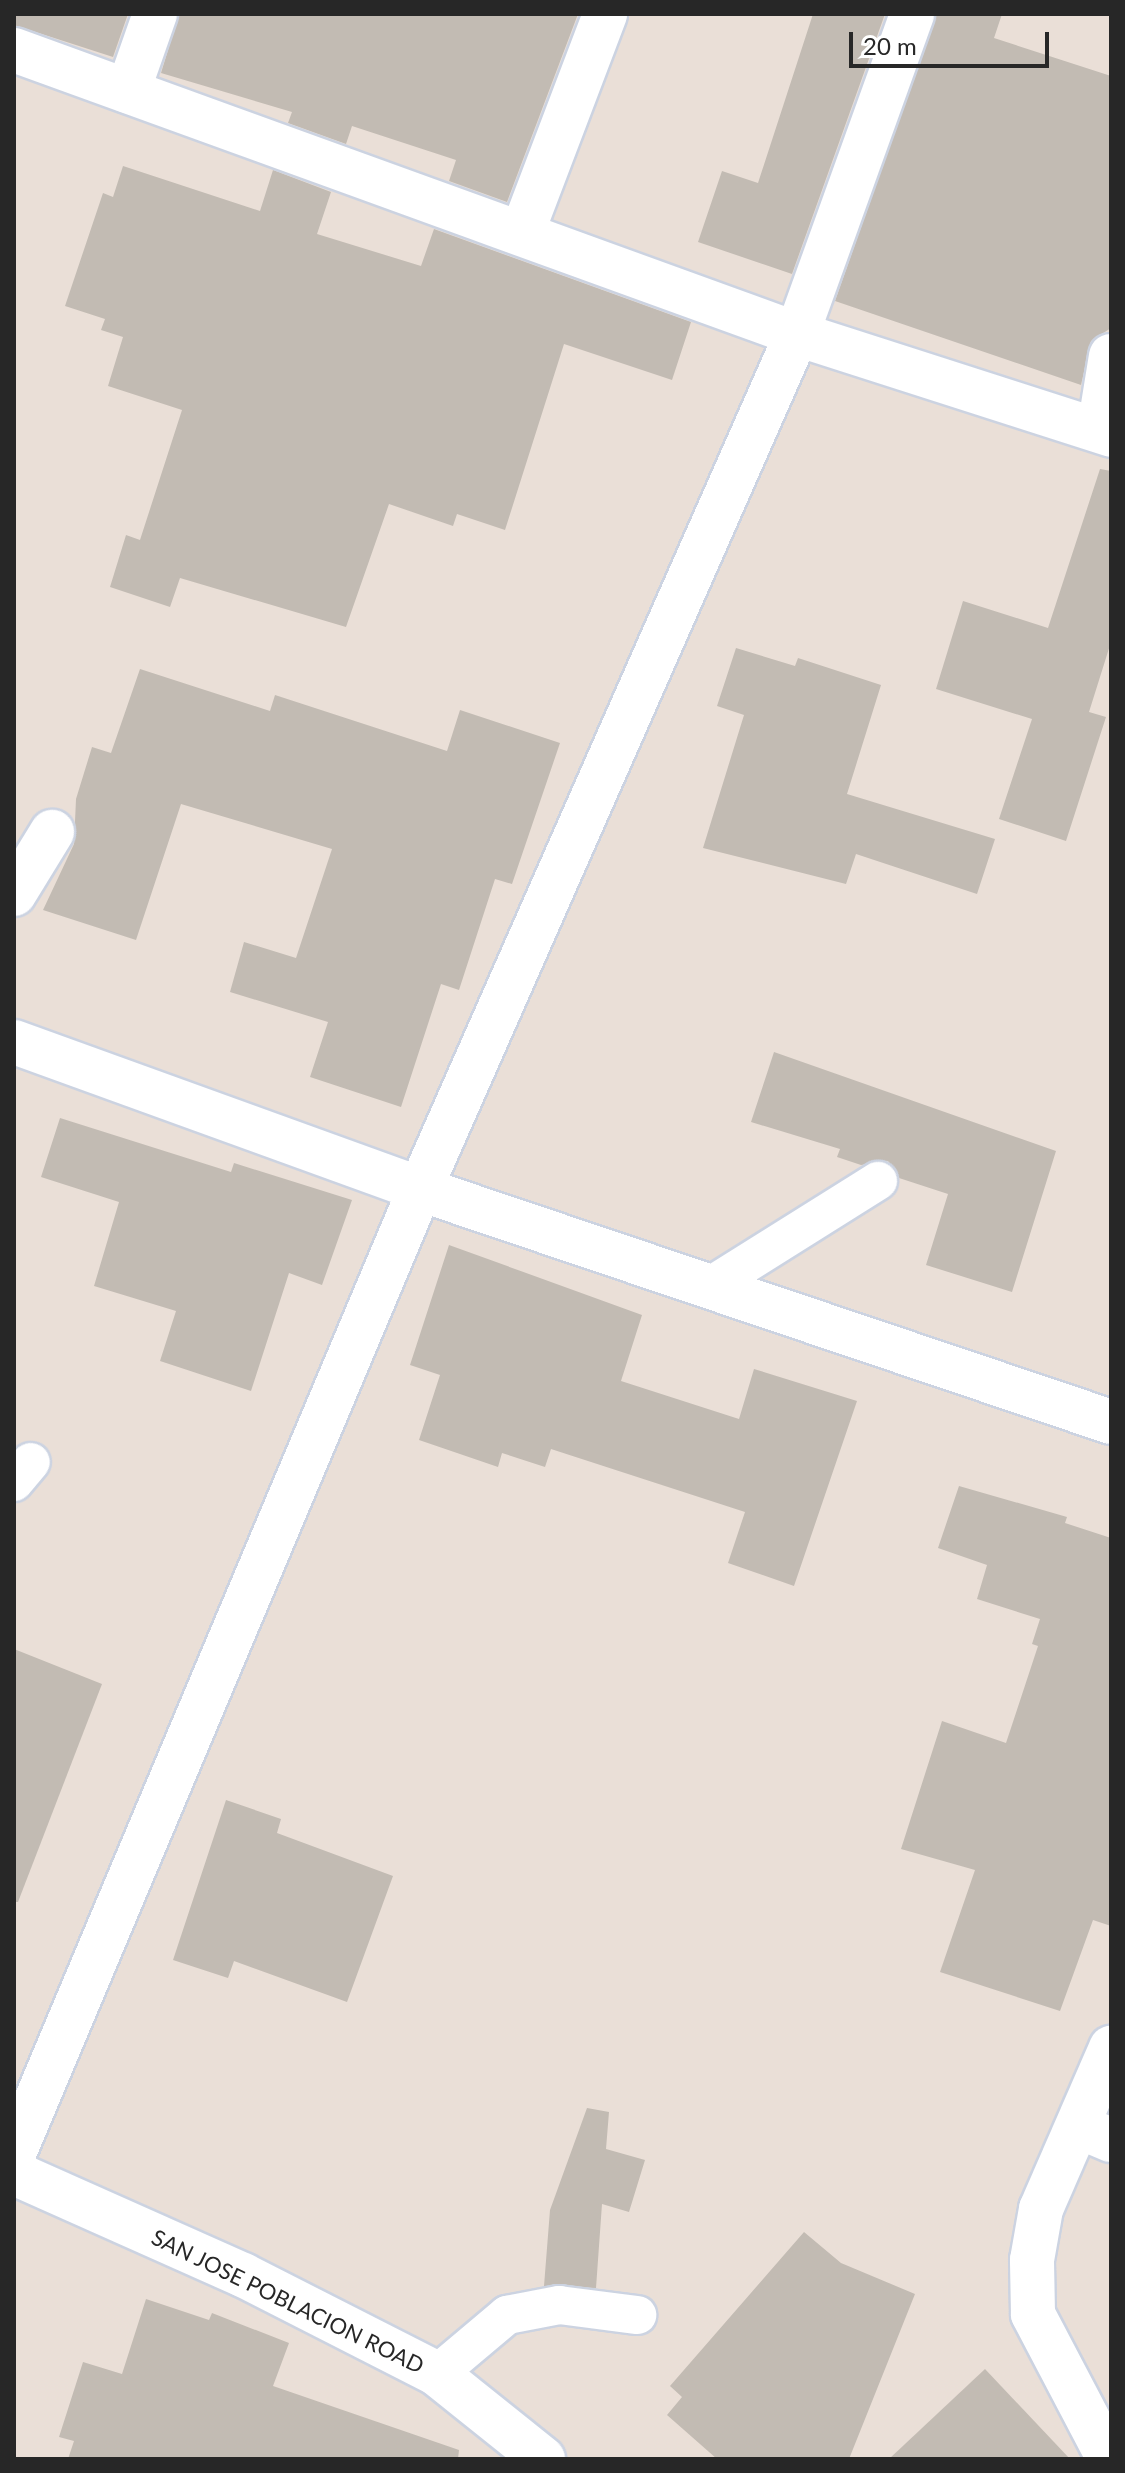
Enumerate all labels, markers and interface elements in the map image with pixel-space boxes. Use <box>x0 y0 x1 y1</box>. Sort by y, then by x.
scale bar <box>853 16 1053 66</box>
text: 20 m <box>863 31 917 60</box>
street label: SAN JOSE POBLACION ROAD <box>147 2223 429 2379</box>

